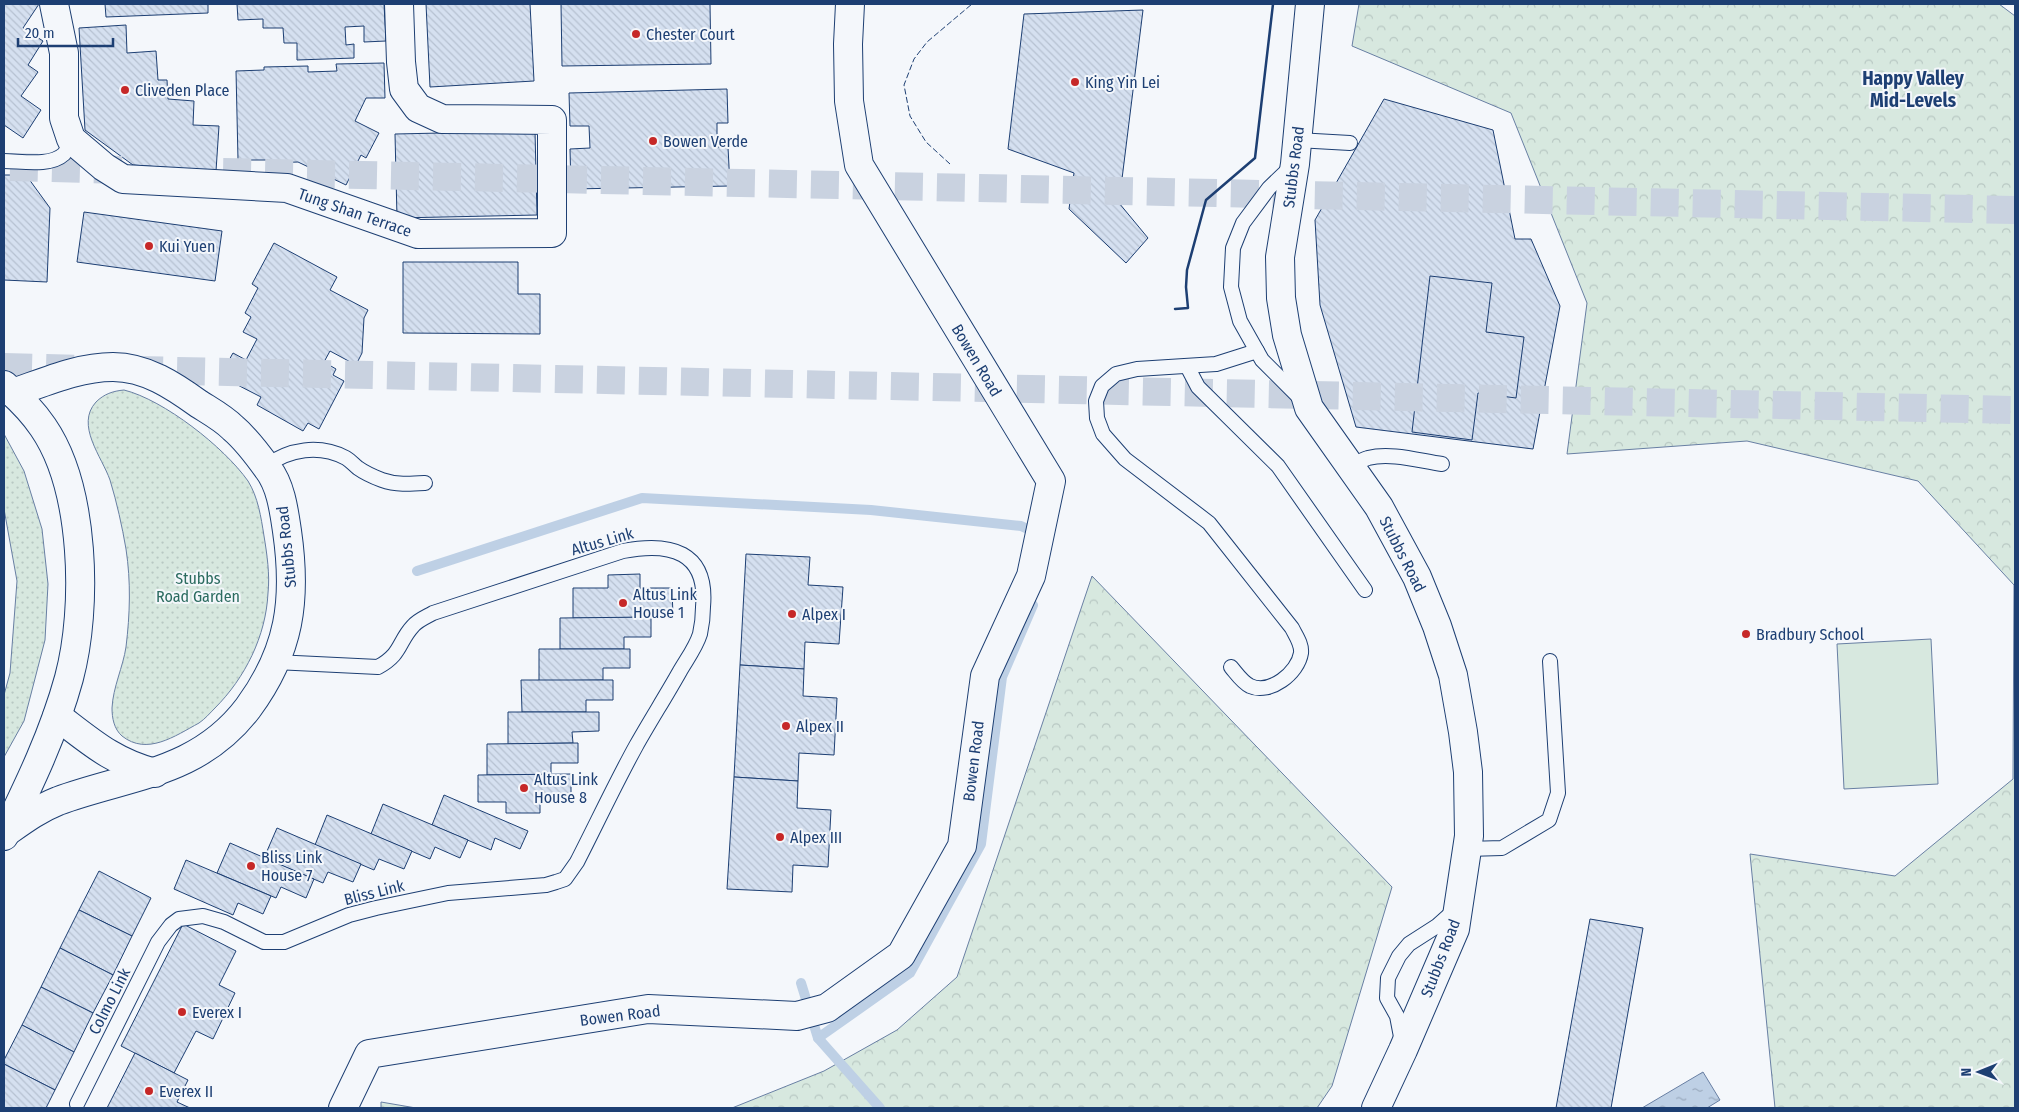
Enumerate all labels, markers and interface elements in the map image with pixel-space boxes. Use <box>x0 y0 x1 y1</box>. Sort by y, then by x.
scale bar <box>18 15 112 47</box>
text: 20 m <box>25 24 55 42</box>
place label: Chester Court <box>646 25 736 44</box>
marker: Chester Court <box>630 28 642 40</box>
district label: Happy Valley Mid-Levels <box>1862 67 1965 112</box>
place label: King Yin Lei <box>1085 73 1160 92</box>
marker: King Yin Lei <box>1069 76 1081 88</box>
place label: Cliveden Place <box>135 81 230 100</box>
marker: Cliveden Place <box>119 84 131 96</box>
street label: Stubbs Road <box>1279 125 1308 209</box>
place label: Bowen Verde <box>663 132 748 151</box>
marker: Bowen Verde <box>647 135 659 147</box>
street label: Tung Shan Terrace <box>296 184 414 241</box>
place label: Kui Yuen <box>159 237 215 256</box>
marker: Kui Yuen <box>143 240 155 252</box>
street label: Bowen Road <box>948 321 1006 400</box>
street label: Stubbs Road <box>273 505 300 589</box>
street label: Stubbs Road <box>1375 513 1430 595</box>
street label: Altus Link <box>569 523 636 559</box>
park label: Stubbs Road Garden <box>156 569 240 606</box>
place label: Altus Link House 1 <box>633 585 697 622</box>
marker: Altus Link House 1 <box>617 597 629 609</box>
place label: Alpex I <box>802 605 846 624</box>
marker: Alpex I <box>786 608 798 620</box>
place label: Bradbury School <box>1756 625 1864 644</box>
marker: Bradbury School <box>1740 628 1752 640</box>
place label: Alpex II <box>796 717 844 736</box>
marker: Alpex II <box>780 720 792 732</box>
street label: Bowen Road <box>959 720 988 802</box>
place label: Altus Link House 8 <box>534 770 598 807</box>
marker: Altus Link House 8 <box>518 782 530 794</box>
place label: Alpex III <box>790 828 842 847</box>
marker: Alpex III <box>774 831 786 843</box>
place label: Bliss Link House 7 <box>261 848 323 885</box>
marker: Bliss Link House 7 <box>245 860 257 872</box>
street label: Bliss Link <box>342 876 407 909</box>
street label: Stubbs Road <box>1417 916 1464 1000</box>
street label: Colmo Link <box>85 964 134 1038</box>
street label: Bowen Road <box>579 1001 661 1030</box>
place label: Everex I <box>192 1003 242 1022</box>
marker: Everex I <box>176 1006 188 1018</box>
north arrow <box>1954 1047 2004 1097</box>
text: N <box>1958 1068 1975 1077</box>
place label: Everex II <box>159 1082 213 1101</box>
marker: Everex II <box>143 1085 155 1097</box>

